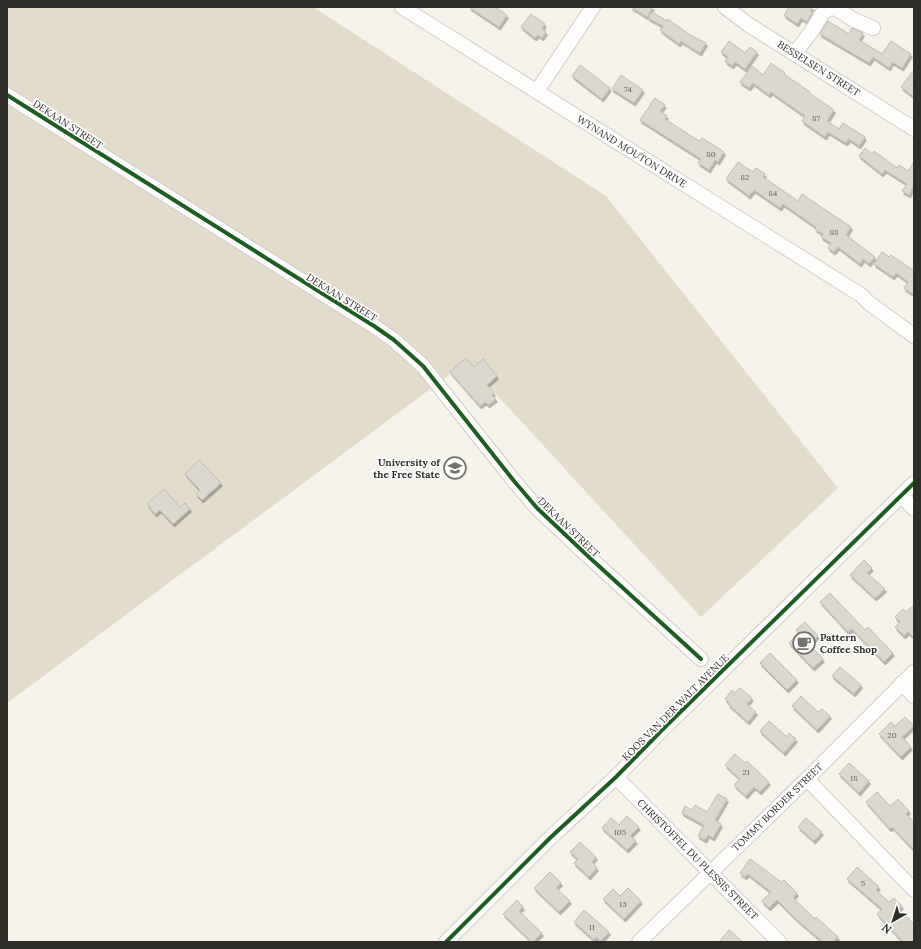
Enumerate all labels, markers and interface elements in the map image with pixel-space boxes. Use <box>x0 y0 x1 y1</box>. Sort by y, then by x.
street label: BESSELSEN STREET <box>775 38 863 99</box>
house number: 74 <box>624 84 633 94</box>
street label: DEKAAN STREET <box>30 97 106 152</box>
street label: WYNAND MOUTON DRIVE <box>574 112 689 191</box>
house number: 87 <box>812 113 820 123</box>
house number: 80 <box>706 149 716 159</box>
house number: 82 <box>741 172 749 182</box>
house number: 84 <box>769 188 778 198</box>
house number: 88 <box>830 227 839 237</box>
street label: DEKAAN STREET <box>304 270 380 325</box>
school or university icon: University of the Free State <box>442 455 468 481</box>
place label: University of the Free State <box>373 456 441 481</box>
street label: DEKAAN STREET <box>535 495 603 561</box>
cafe icon: Pattern Coffee Shop <box>791 630 817 656</box>
place label: Pattern Coffee Shop <box>820 631 877 656</box>
street label: KOOS VAN DER WALT AVENUE <box>619 651 732 764</box>
house number: 20 <box>887 730 897 740</box>
street label: TOMMY BORDER STREET <box>729 760 826 854</box>
house number: 21 <box>742 767 750 777</box>
house number: 18 <box>850 773 858 783</box>
street label: CHRISTOFFEL DU PLESSIS STREET <box>634 796 761 923</box>
house number: 105 <box>614 827 626 837</box>
house number: 5 <box>861 878 865 888</box>
house number: 13 <box>619 899 627 909</box>
north arrow <box>873 901 913 941</box>
text: N <box>879 920 894 937</box>
house number: 11 <box>589 922 595 932</box>

